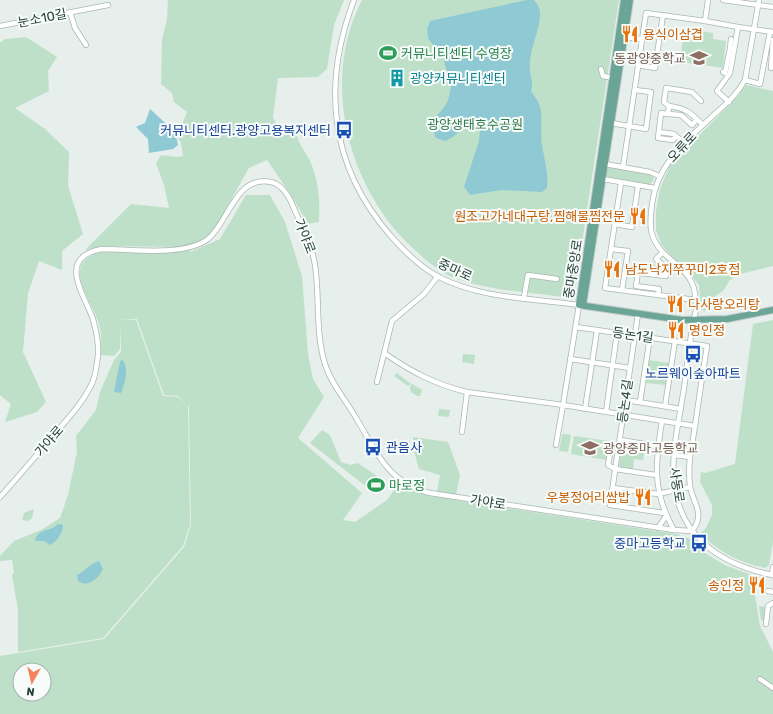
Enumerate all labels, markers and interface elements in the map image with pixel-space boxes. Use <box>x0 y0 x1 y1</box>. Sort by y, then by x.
street label: 눈소10길 <box>16 6 68 30</box>
restaurant icon: 용식이삼겹 <box>620 24 640 44</box>
place label: 용식이삼겹 <box>643 27 703 42</box>
sports icon: 커뮤니티센터 수영장 <box>378 43 398 63</box>
place label: 커뮤니티센터 수영장 <box>401 46 512 61</box>
school or university icon: 동광양중학교 <box>689 48 709 68</box>
place label: 동광양중학교 <box>614 51 686 66</box>
building icon: 광양커뮤니티센터 <box>387 68 407 88</box>
place label: 광양커뮤니티센터 <box>410 71 506 86</box>
park label: 광양생태호수공원 <box>427 117 523 132</box>
bus stop icon: 커뮤니티센터.광양고용복지센터 <box>334 120 354 140</box>
place label: 커뮤니티센터.광양고용복지센터 <box>160 123 331 138</box>
street label: 오류로 <box>664 129 700 165</box>
restaurant icon: 원조고가네대구탕,찜해물찜전문 <box>628 206 648 226</box>
place label: 원조고가네대구탕,찜해물찜전문 <box>454 209 625 224</box>
street label: 가야로 <box>292 217 318 255</box>
street label: 중마중앙로 <box>561 238 585 300</box>
street label: 중마로 <box>436 256 474 284</box>
restaurant icon: 남도낙지쭈꾸미2호점 <box>602 259 622 279</box>
place label: 남도낙지쭈꾸미2호점 <box>625 262 740 277</box>
restaurant icon: 다사랑오리탕 <box>665 294 685 314</box>
place label: 다사랑오리탕 <box>688 297 760 312</box>
restaurant icon: 명인정 <box>666 320 686 340</box>
place label: 명인정 <box>689 323 725 338</box>
street label: 등논1길 <box>611 325 655 345</box>
bus stop icon: 노르웨이숲아파트 <box>683 344 703 364</box>
place label: 노르웨이숲아파트 <box>645 366 741 381</box>
street label: 등논4길 <box>615 378 635 424</box>
street label: 가야로 <box>32 423 66 459</box>
bus stop icon: 관음사 <box>363 437 383 457</box>
school or university icon: 광양중마고등학교 <box>580 438 600 458</box>
place label: 관음사 <box>386 440 422 455</box>
place label: 광양중마고등학교 <box>603 441 699 456</box>
street label: 사동로 <box>667 466 687 504</box>
sports icon: 마로정 <box>366 475 386 495</box>
place label: 마로정 <box>389 478 425 493</box>
restaurant icon: 우봉정어리쌈밥 <box>633 487 653 507</box>
place label: 우봉정어리쌈밥 <box>546 490 630 505</box>
street label: 가야로 <box>469 492 507 512</box>
bus stop icon: 중마고등학교 <box>689 533 709 553</box>
place label: 중마고등학교 <box>614 536 686 551</box>
restaurant icon: 송인정 <box>747 575 767 595</box>
place label: 송인정 <box>708 578 744 593</box>
north arrow <box>12 662 52 702</box>
text: N <box>26 684 36 698</box>

